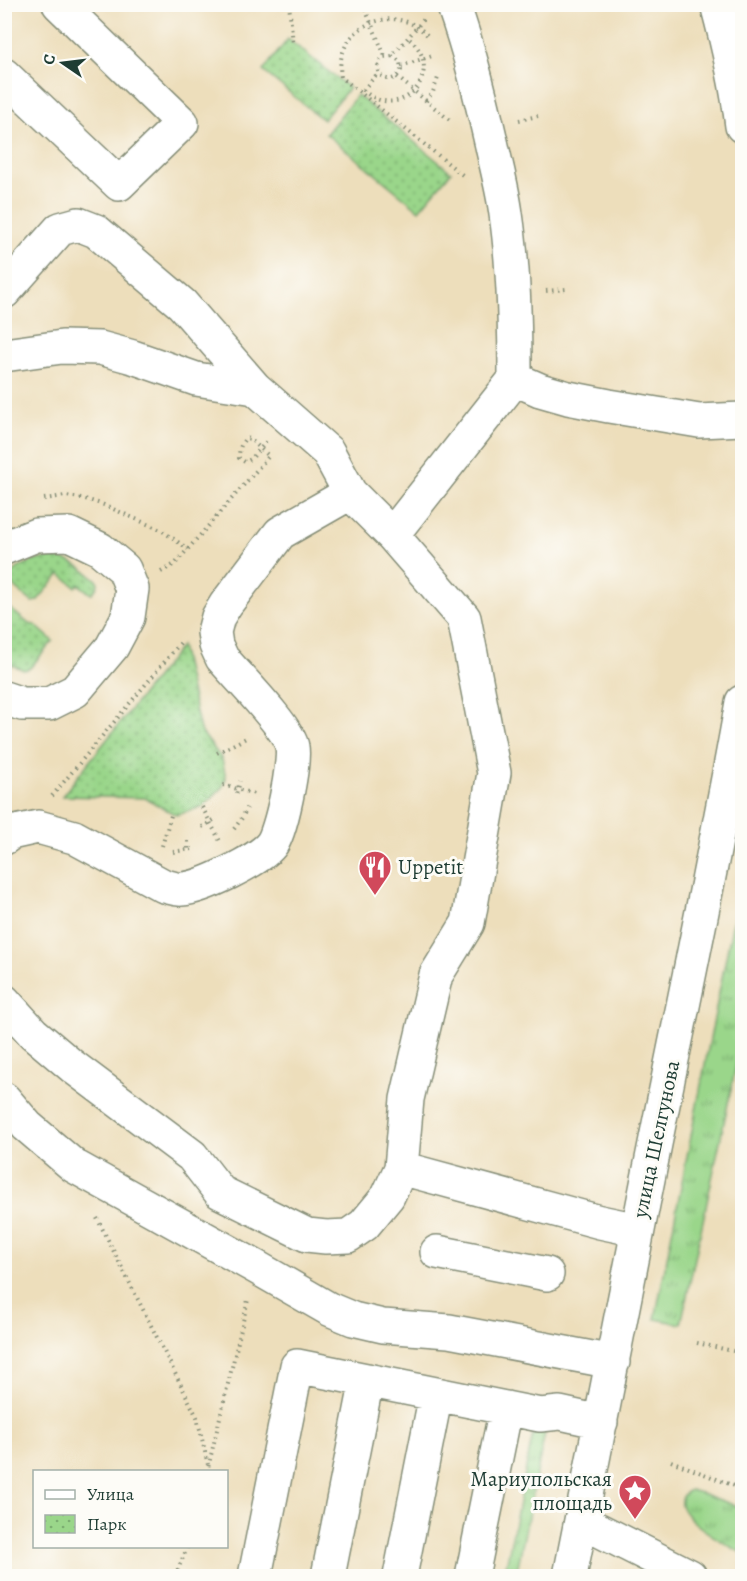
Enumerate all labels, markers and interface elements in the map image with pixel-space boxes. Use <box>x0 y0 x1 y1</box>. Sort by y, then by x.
north arrow <box>33 33 93 93</box>
text: С <box>38 52 61 67</box>
restaurant icon: Uppetit <box>357 849 393 896</box>
place label: Uppetit <box>398 853 463 881</box>
street label: улица Шелгунова <box>625 1057 686 1221</box>
place label: Мариупольская площадь <box>470 1465 612 1517</box>
legend <box>33 1470 228 1548</box>
place icon: Мариупольская площадь <box>617 1473 653 1520</box>
text: Улица <box>87 1482 135 1506</box>
text: Парк <box>87 1512 127 1536</box>

